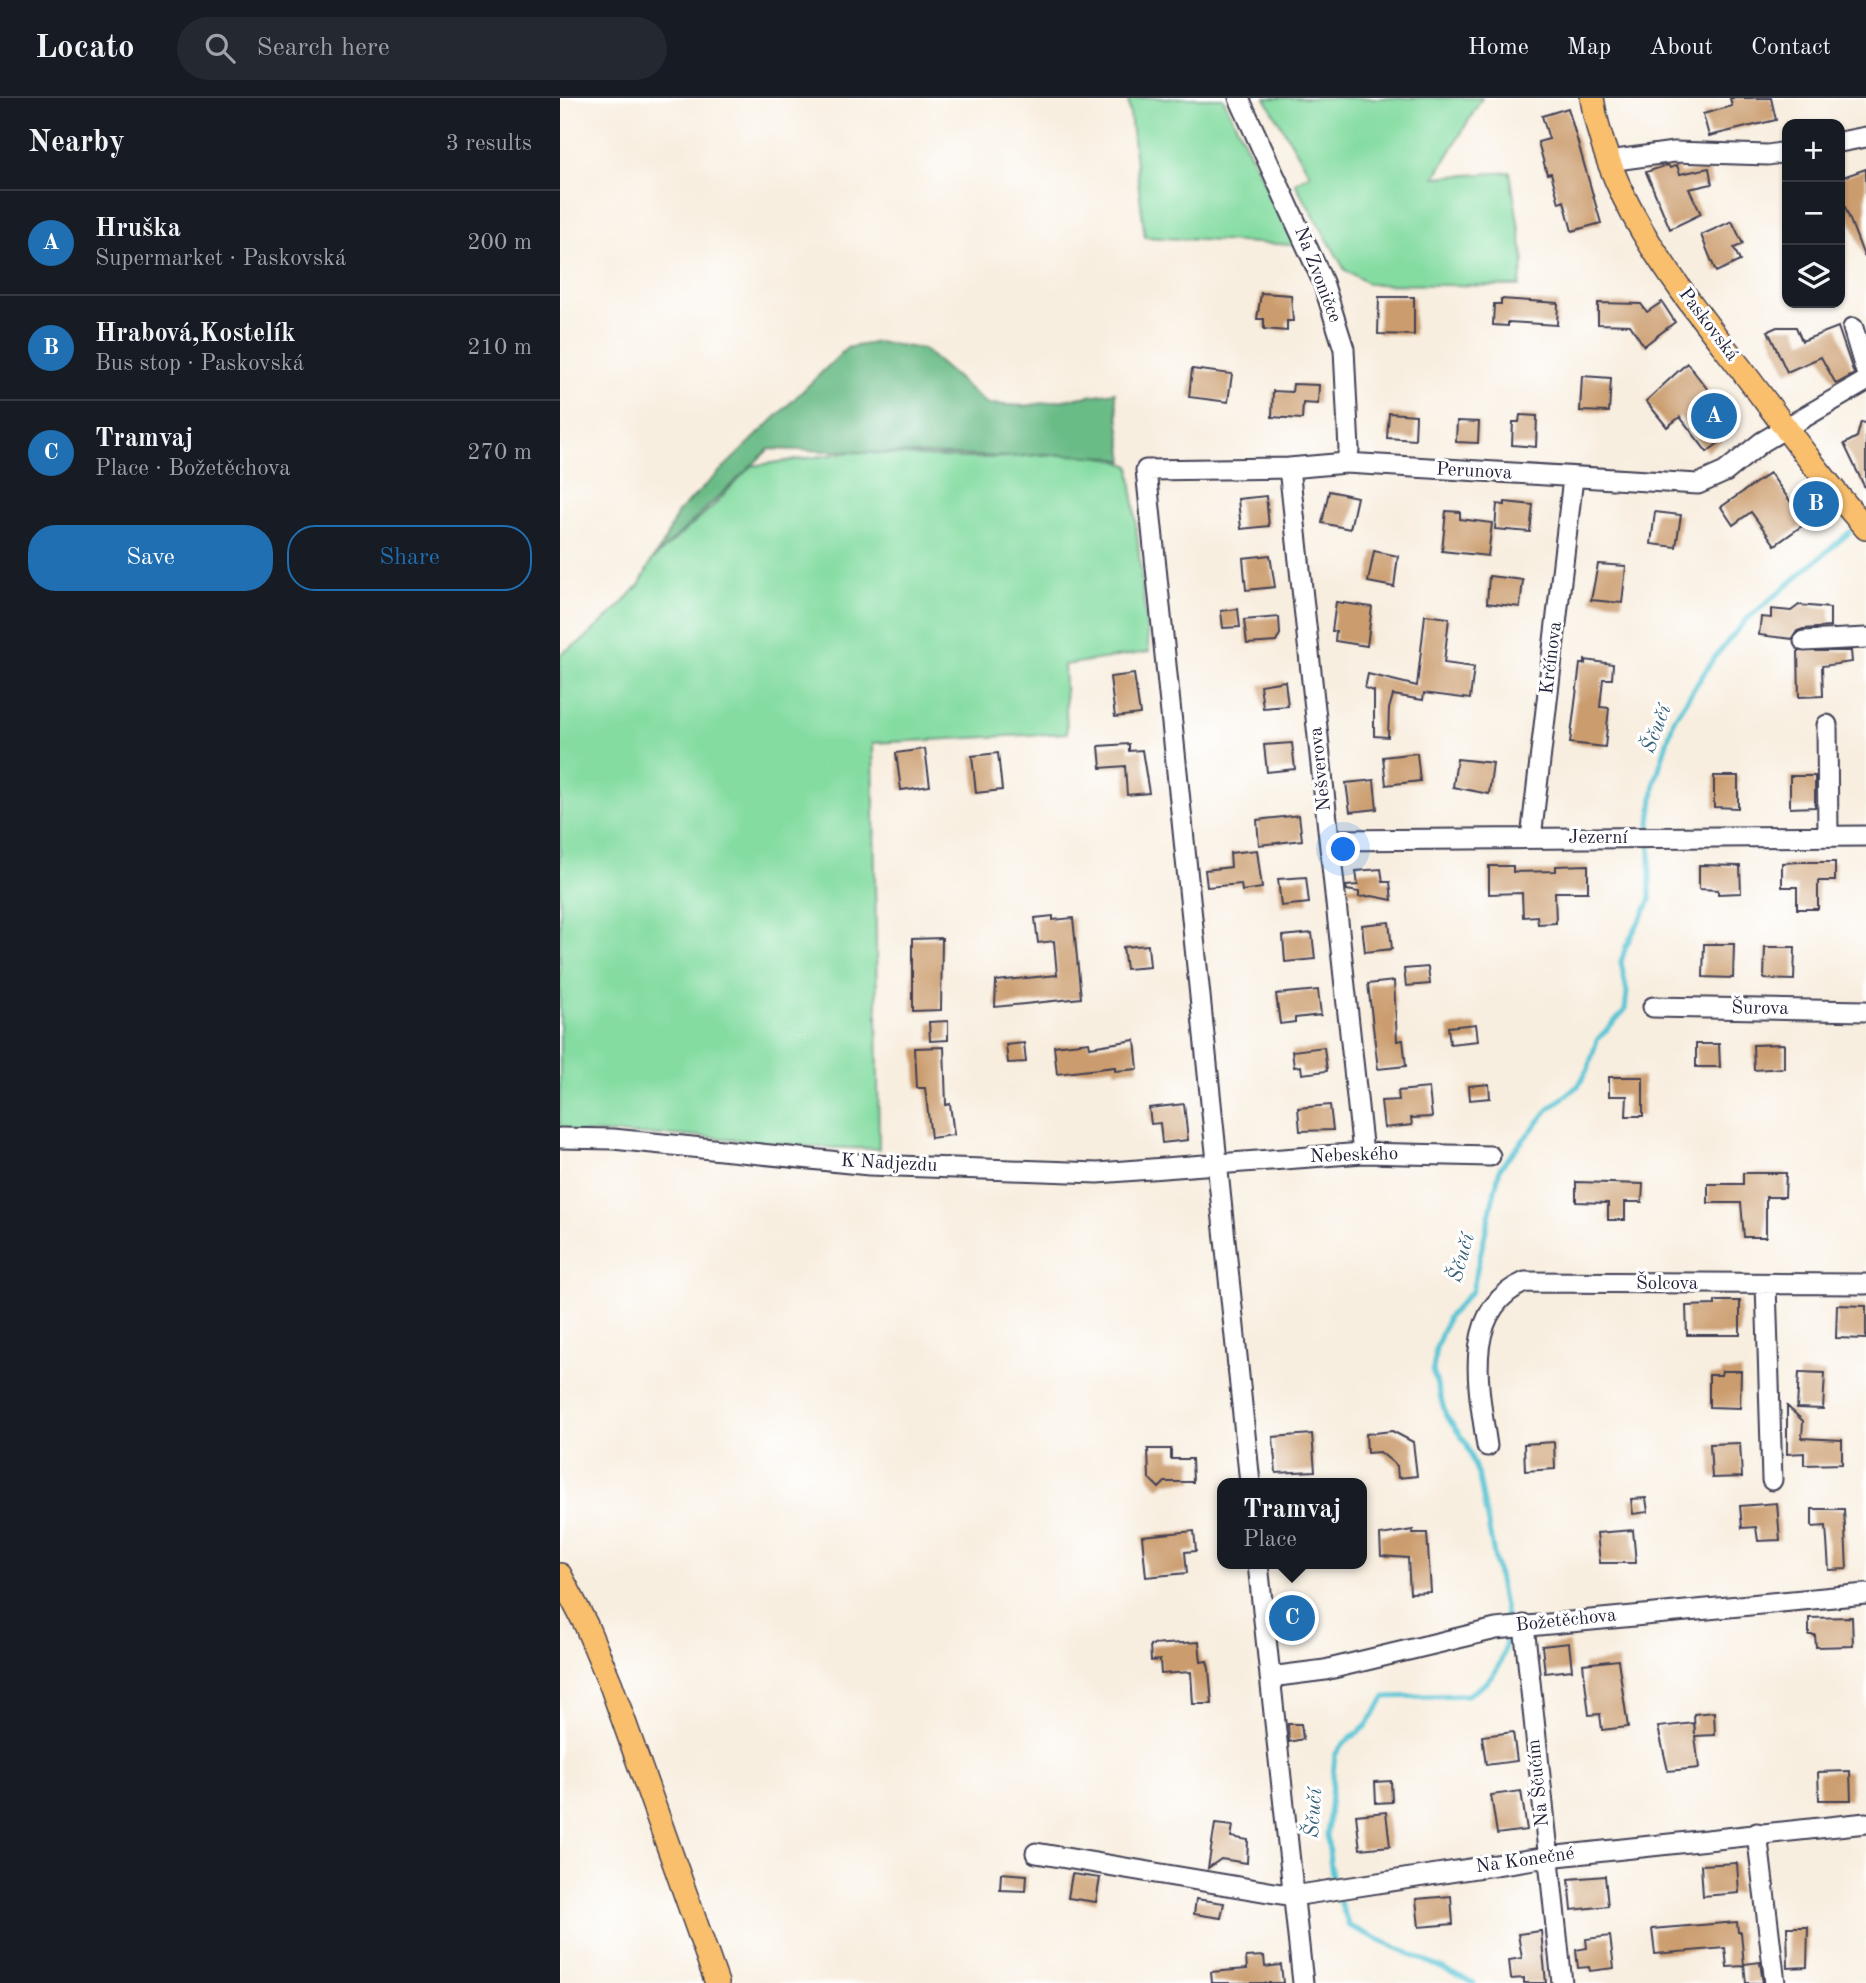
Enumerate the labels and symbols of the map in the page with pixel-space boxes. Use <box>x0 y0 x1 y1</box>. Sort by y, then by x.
street label: Na Zvoničce <box>1290 224 1344 326</box>
street label: Paskovská <box>1675 285 1742 365</box>
pin: A <box>1691 390 1737 442</box>
street label: Perunova <box>1435 461 1513 484</box>
pin: B <box>1793 478 1839 530</box>
street label: Krčínova <box>1538 620 1566 696</box>
water label: Ščučí <box>1634 698 1676 756</box>
street label: Nešverova <box>1307 725 1335 812</box>
street label: Jezerní <box>1568 829 1629 848</box>
your location <box>1326 832 1360 866</box>
street label: Šurova <box>1731 994 1789 1019</box>
street label: Nebeského <box>1309 1145 1399 1167</box>
street label: K Nadjezdu <box>840 1152 938 1176</box>
water label: Ščučí <box>1440 1228 1480 1285</box>
street label: Šolcova <box>1636 1270 1699 1294</box>
pin: C <box>1269 1592 1315 1644</box>
street label: Božetěchova <box>1515 1606 1618 1636</box>
street label: Na Ščučím <box>1520 1738 1553 1828</box>
water label: Ščučí <box>1297 1785 1326 1839</box>
street label: Na Konečné <box>1474 1845 1576 1877</box>

